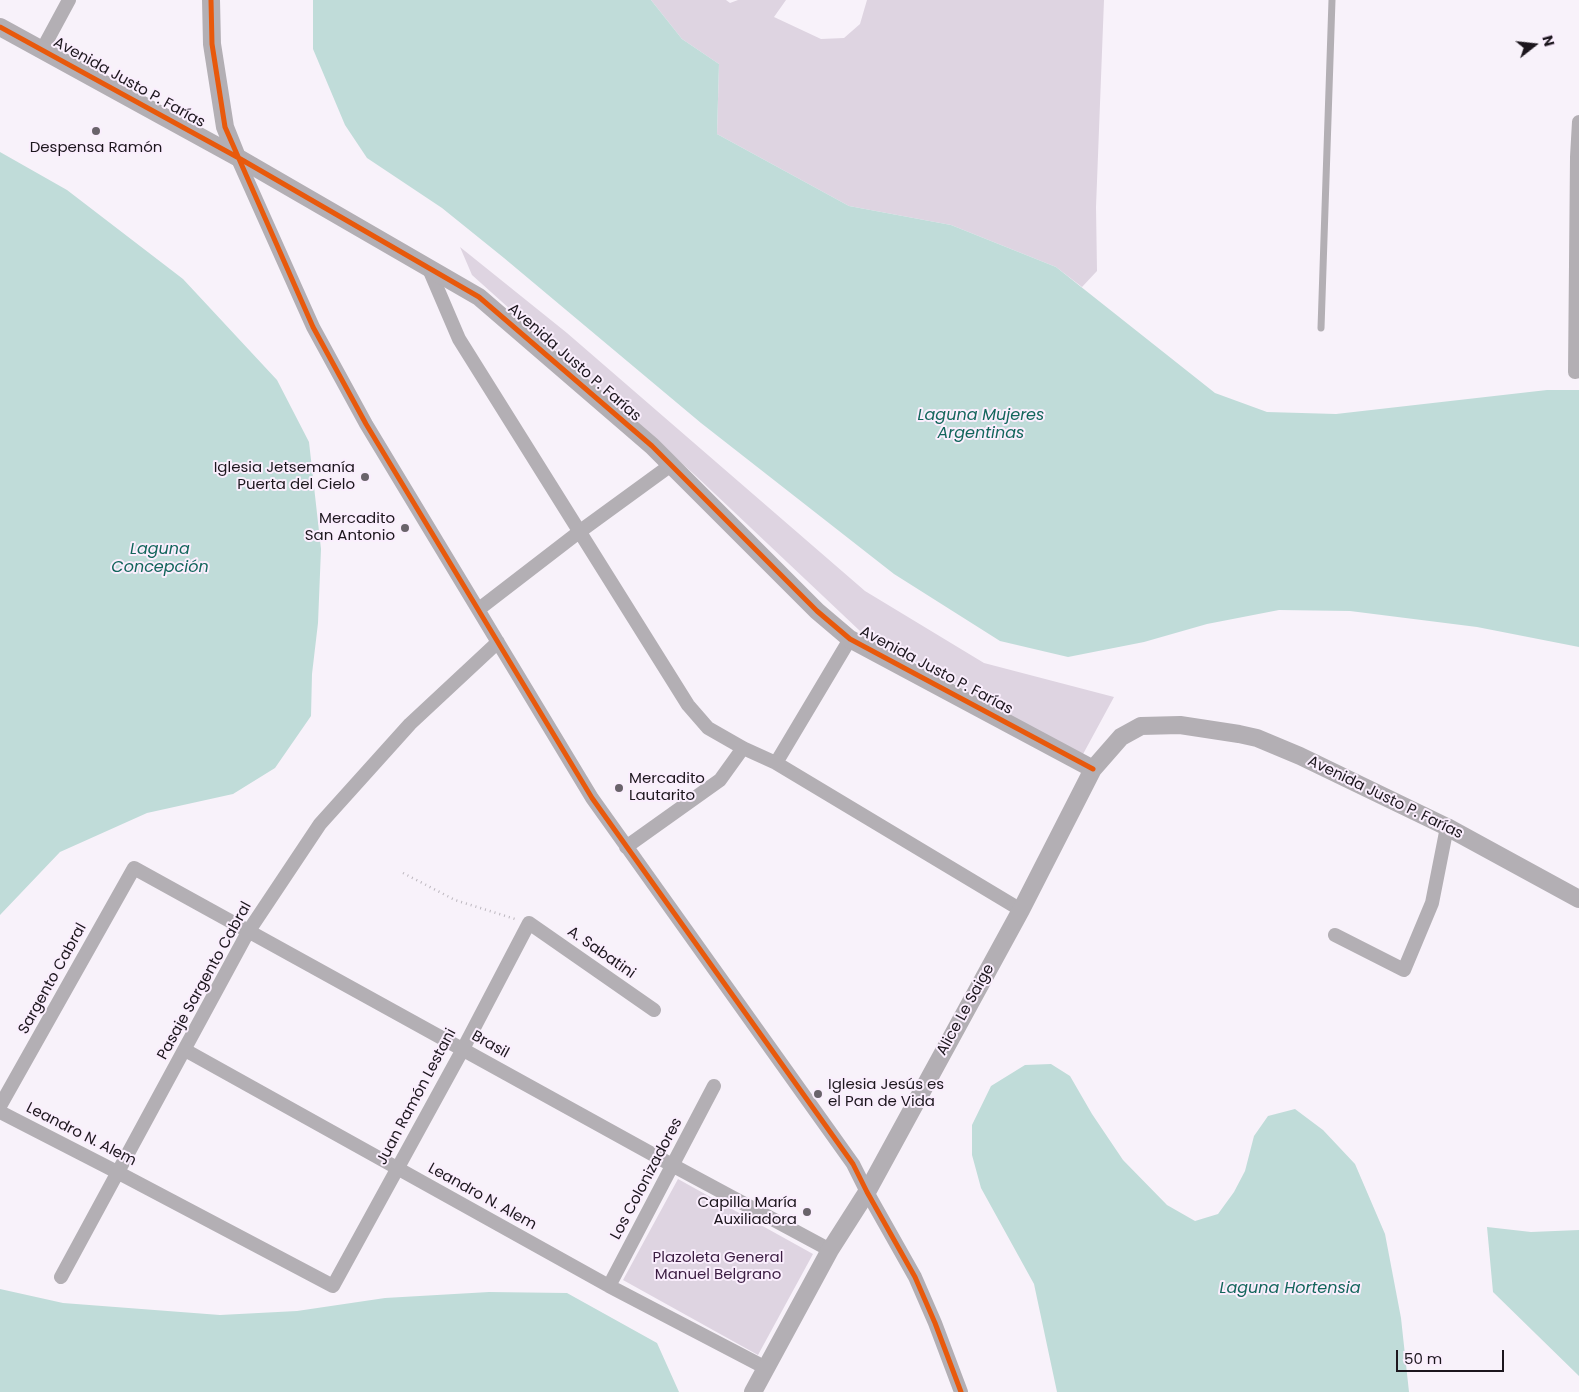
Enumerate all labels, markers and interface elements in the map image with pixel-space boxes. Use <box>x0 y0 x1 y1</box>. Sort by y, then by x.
north arrow <box>1509 20 1559 70</box>
text: N <box>1537 33 1559 49</box>
street label: Avenida Justo P. Farías <box>50 34 208 132</box>
marker: Despensa Ramón <box>90 125 102 137</box>
place label: Despensa Ramón <box>30 139 162 157</box>
street label: Avenida Justo P. Farías <box>504 300 644 426</box>
water label: Laguna Mujeres Argentinas <box>918 406 1044 444</box>
place label: Iglesia Jetsemanía Puerta del Cielo <box>214 459 355 494</box>
marker: Iglesia Jetsemanía Puerta del Cielo <box>359 471 371 483</box>
place label: Mercadito San Antonio <box>305 510 395 545</box>
marker: Mercadito San Antonio <box>399 522 411 534</box>
water label: Laguna Concepción <box>111 540 209 578</box>
street label: Avenida Justo P. Farías <box>856 623 1016 719</box>
street label: Avenida Justo P. Farías <box>1304 753 1466 843</box>
place label: Mercadito Lautarito <box>629 770 705 805</box>
marker: Mercadito Lautarito <box>613 782 625 794</box>
street label: Pasaje Sargento Cabral <box>154 899 256 1063</box>
street label: Sargento Cabral <box>15 920 91 1038</box>
street label: A. Sabatini <box>564 923 638 983</box>
street label: Alice Le Saige <box>933 961 999 1059</box>
street label: Juan Ramón Lestani <box>373 1026 461 1168</box>
street label: Brasil <box>468 1027 512 1063</box>
place label: Iglesia Jesús es el Pan de Vida <box>828 1076 944 1111</box>
marker: Iglesia Jesús es el Pan de Vida <box>812 1088 824 1100</box>
street label: Leandro N. Alem <box>23 1099 139 1171</box>
street label: Los Colonizadores <box>607 1115 687 1243</box>
street label: Leandro N. Alem <box>425 1160 539 1234</box>
place label: Capilla María Auxiliadora <box>697 1194 797 1229</box>
marker: Capilla María Auxiliadora <box>801 1206 813 1218</box>
park label: Plazoleta General Manuel Belgrano <box>653 1249 783 1284</box>
water label: Laguna Hortensia <box>1220 1279 1360 1299</box>
scale bar <box>1399 1340 1506 1372</box>
text: 50 m <box>1404 1348 1442 1369</box>

